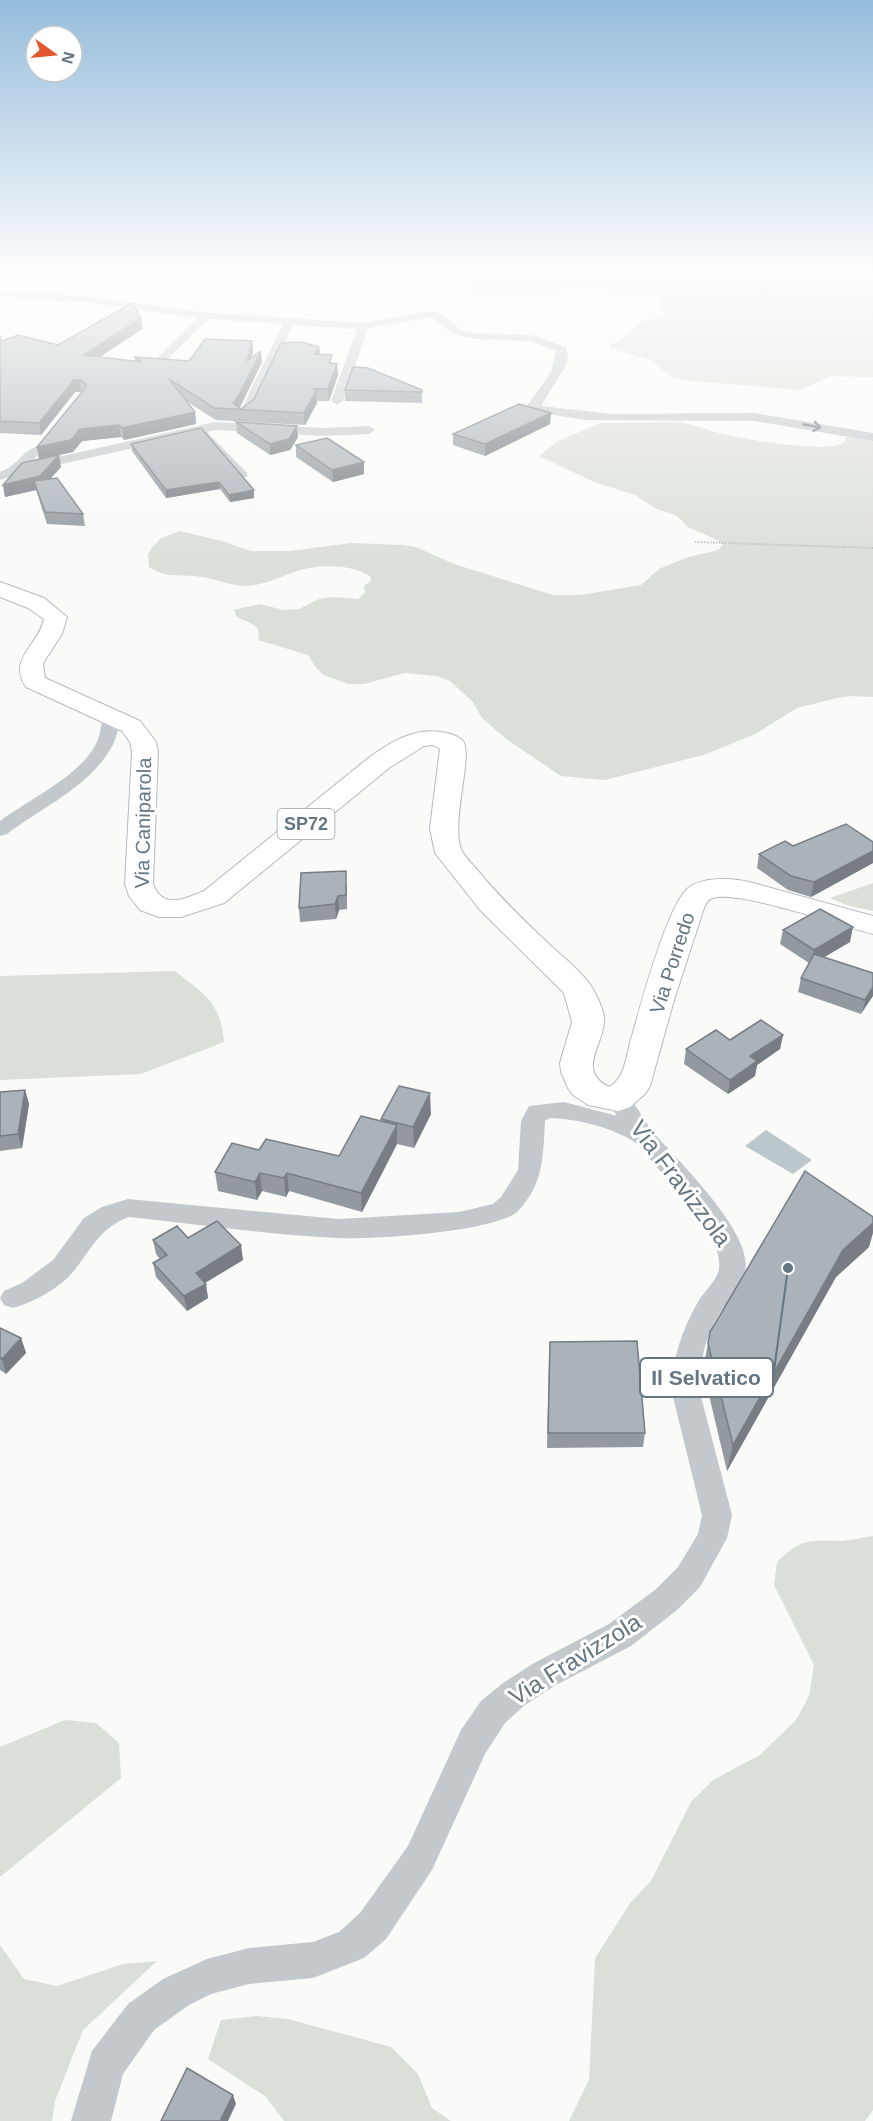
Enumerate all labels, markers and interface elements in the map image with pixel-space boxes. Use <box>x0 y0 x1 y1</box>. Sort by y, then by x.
north arrow <box>24 24 84 84</box>
text: N <box>58 50 78 66</box>
one-way arrow <box>802 421 822 432</box>
street label: Via Caniparola <box>131 757 155 889</box>
road number: SP72 <box>278 809 334 839</box>
street label: Via Porredo <box>645 910 699 1016</box>
street label: Via Fravizzola <box>625 1115 737 1252</box>
callout: Il Selvatico <box>640 1358 773 1397</box>
text: Il Selvatico <box>651 1366 761 1389</box>
street label: Via Fravizzola <box>504 1607 646 1710</box>

